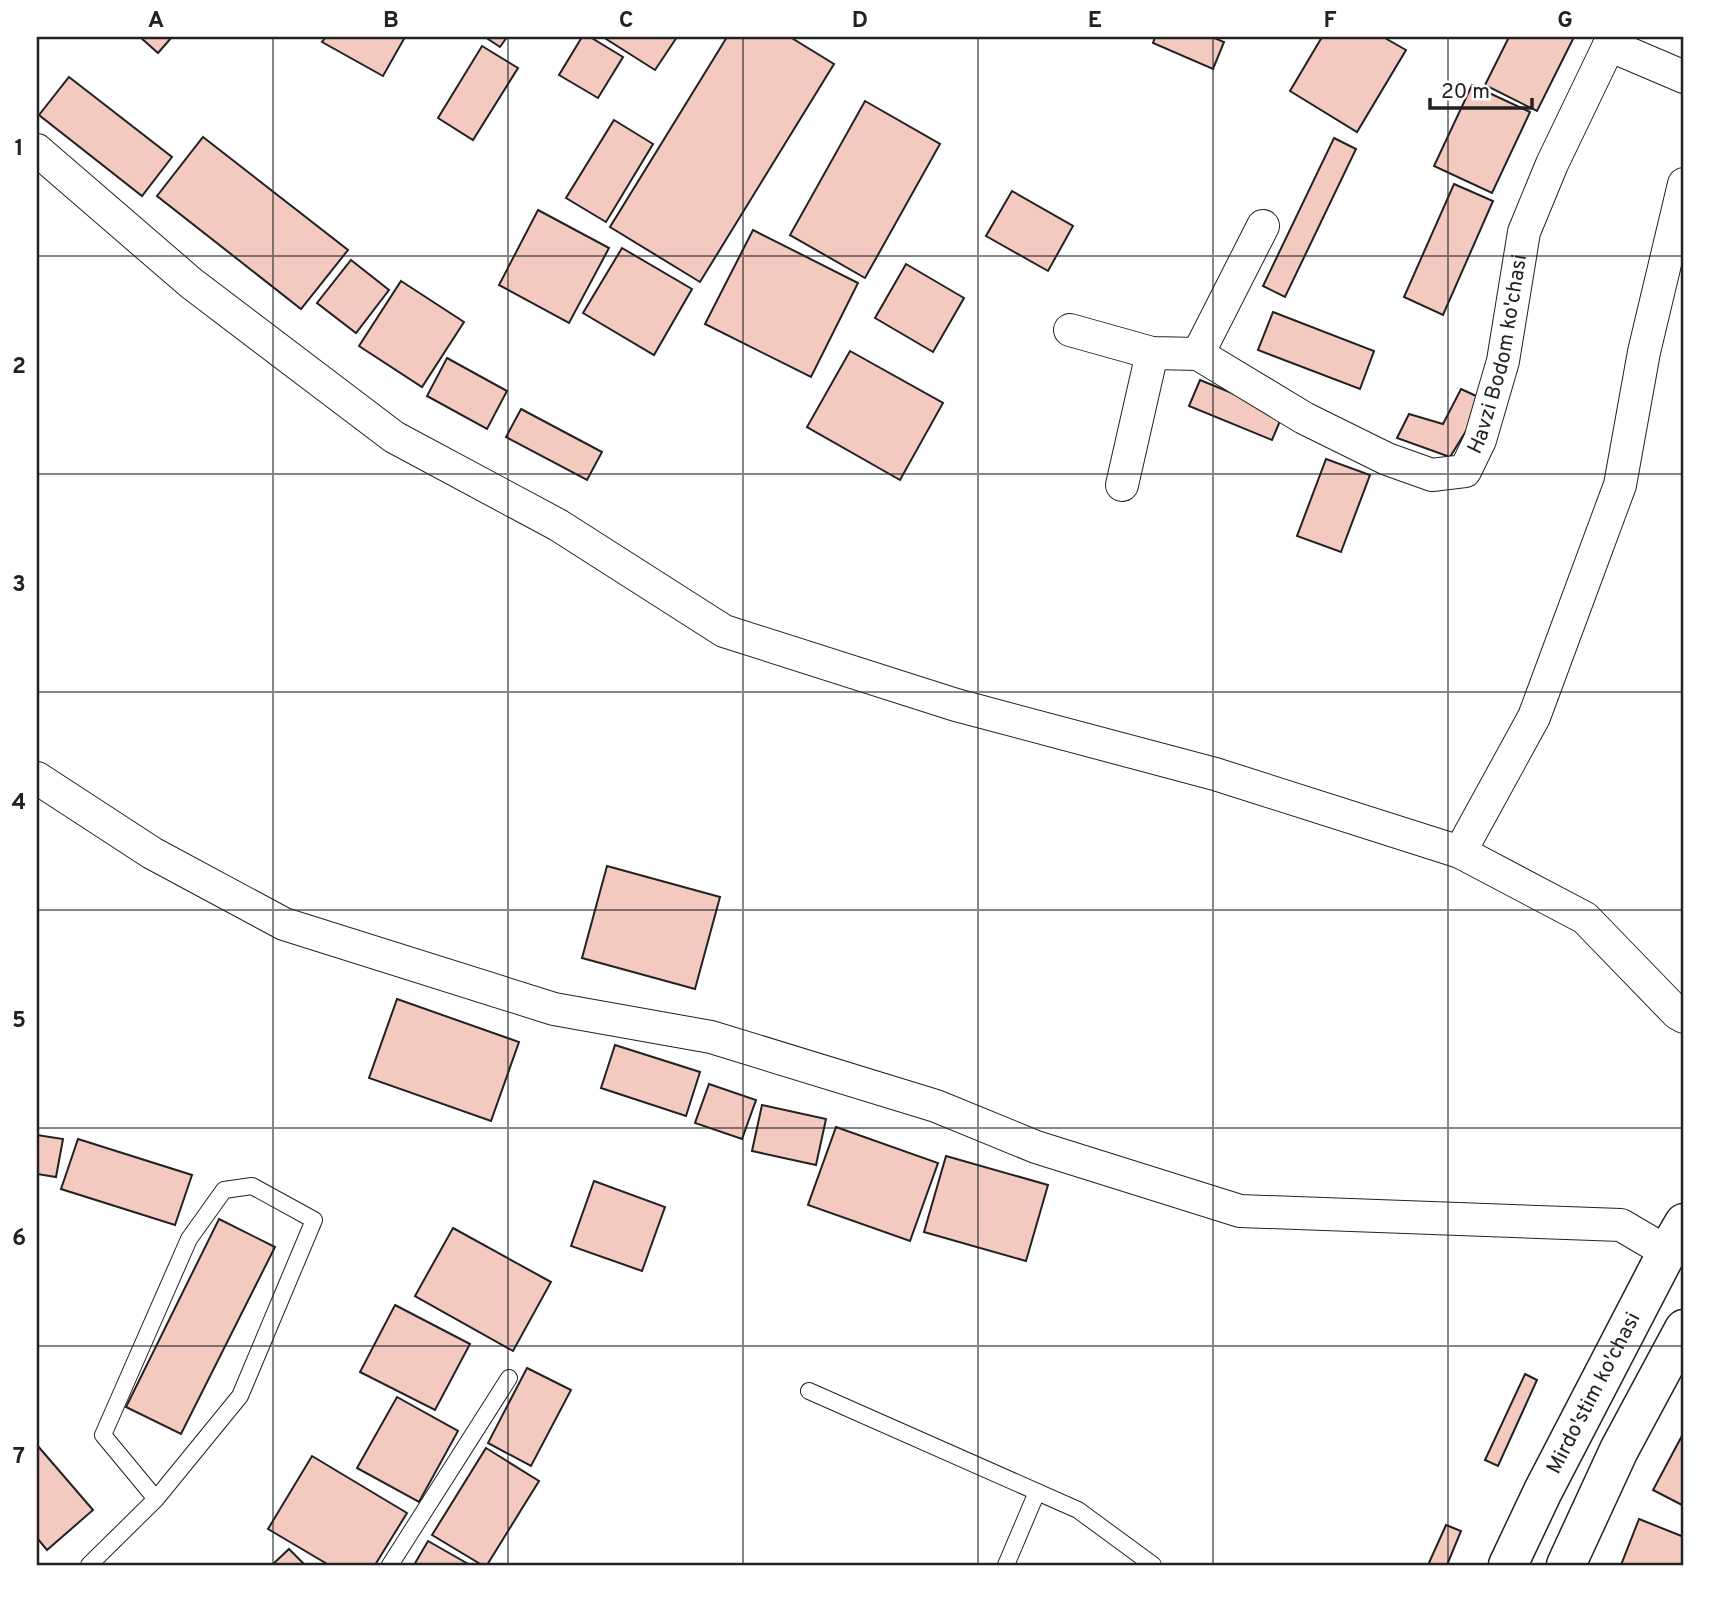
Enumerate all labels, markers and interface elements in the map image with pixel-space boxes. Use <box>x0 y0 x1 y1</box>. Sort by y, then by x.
text: A <box>148 7 164 36</box>
text: B <box>383 7 399 36</box>
text: C <box>619 7 633 36</box>
text: D <box>852 7 868 36</box>
text: E <box>1088 7 1102 36</box>
text: F <box>1323 7 1337 36</box>
text: G <box>1557 7 1573 36</box>
scale bar <box>1430 66 1532 110</box>
text: 20 m <box>1441 79 1490 106</box>
text: 1 <box>14 135 24 164</box>
street label: Havzi Bodom ko'chasi <box>1462 252 1534 459</box>
text: 2 <box>12 353 26 382</box>
text: 3 <box>12 571 26 600</box>
text: 4 <box>12 789 26 818</box>
text: 5 <box>12 1007 26 1036</box>
text: 6 <box>12 1225 26 1254</box>
street label: Mirdo'stim ko'chasi <box>1541 1308 1647 1479</box>
text: 7 <box>13 1443 25 1472</box>

